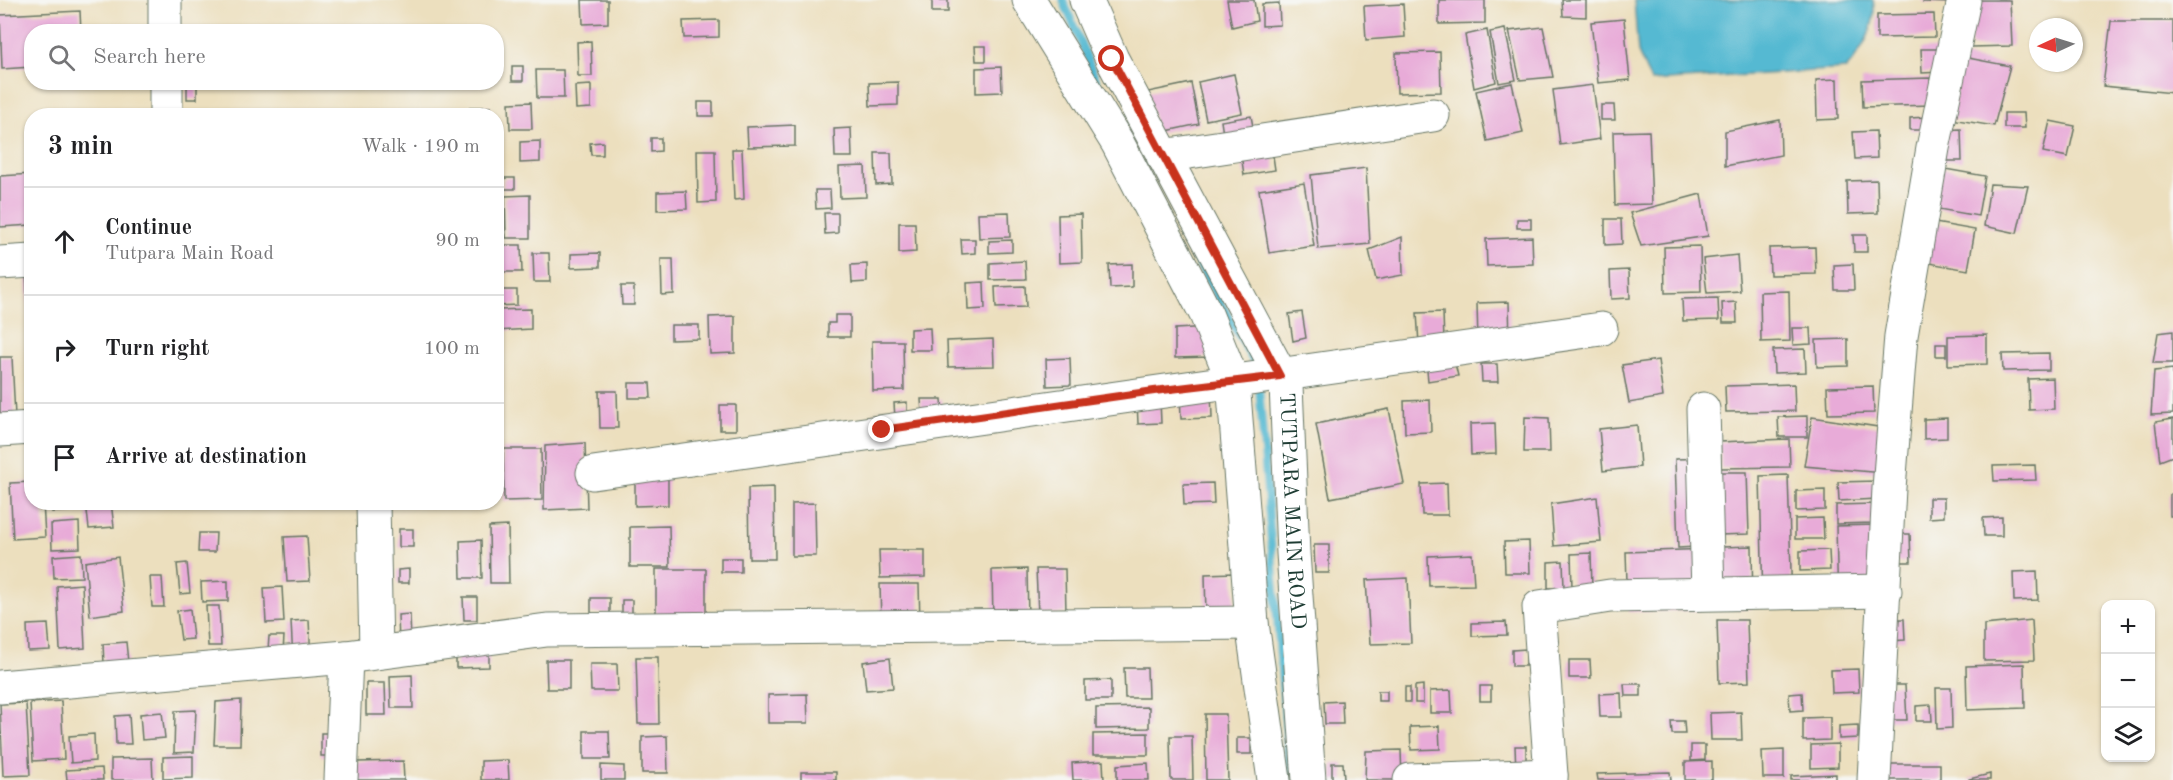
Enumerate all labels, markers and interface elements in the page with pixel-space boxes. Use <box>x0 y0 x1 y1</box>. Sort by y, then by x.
north arrow <box>2029 18 2083 72</box>
search box <box>24 24 504 90</box>
icon: search <box>45 41 78 74</box>
route start <box>1098 45 1124 71</box>
text: Search here <box>93 46 206 68</box>
text: 3 min <box>48 134 113 160</box>
text: Walk · 190 m <box>361 137 480 157</box>
text: Continue <box>105 217 192 239</box>
icon: ahead <box>48 225 81 258</box>
text: 90 m <box>435 231 480 251</box>
text: Tutpara Main Road <box>105 244 274 264</box>
icon: right <box>48 333 81 366</box>
text: Turn right <box>105 338 209 360</box>
text: 100 m <box>424 339 480 359</box>
street label: TUTPARA MAIN ROAD <box>1276 392 1309 630</box>
route end <box>868 416 894 442</box>
icon: arrive <box>48 441 81 474</box>
text: Arrive at destination <box>105 446 307 468</box>
map controls <box>2101 600 2155 762</box>
button: + <box>2101 600 2155 654</box>
button: − <box>2101 654 2155 708</box>
button: layers <box>2101 708 2155 762</box>

